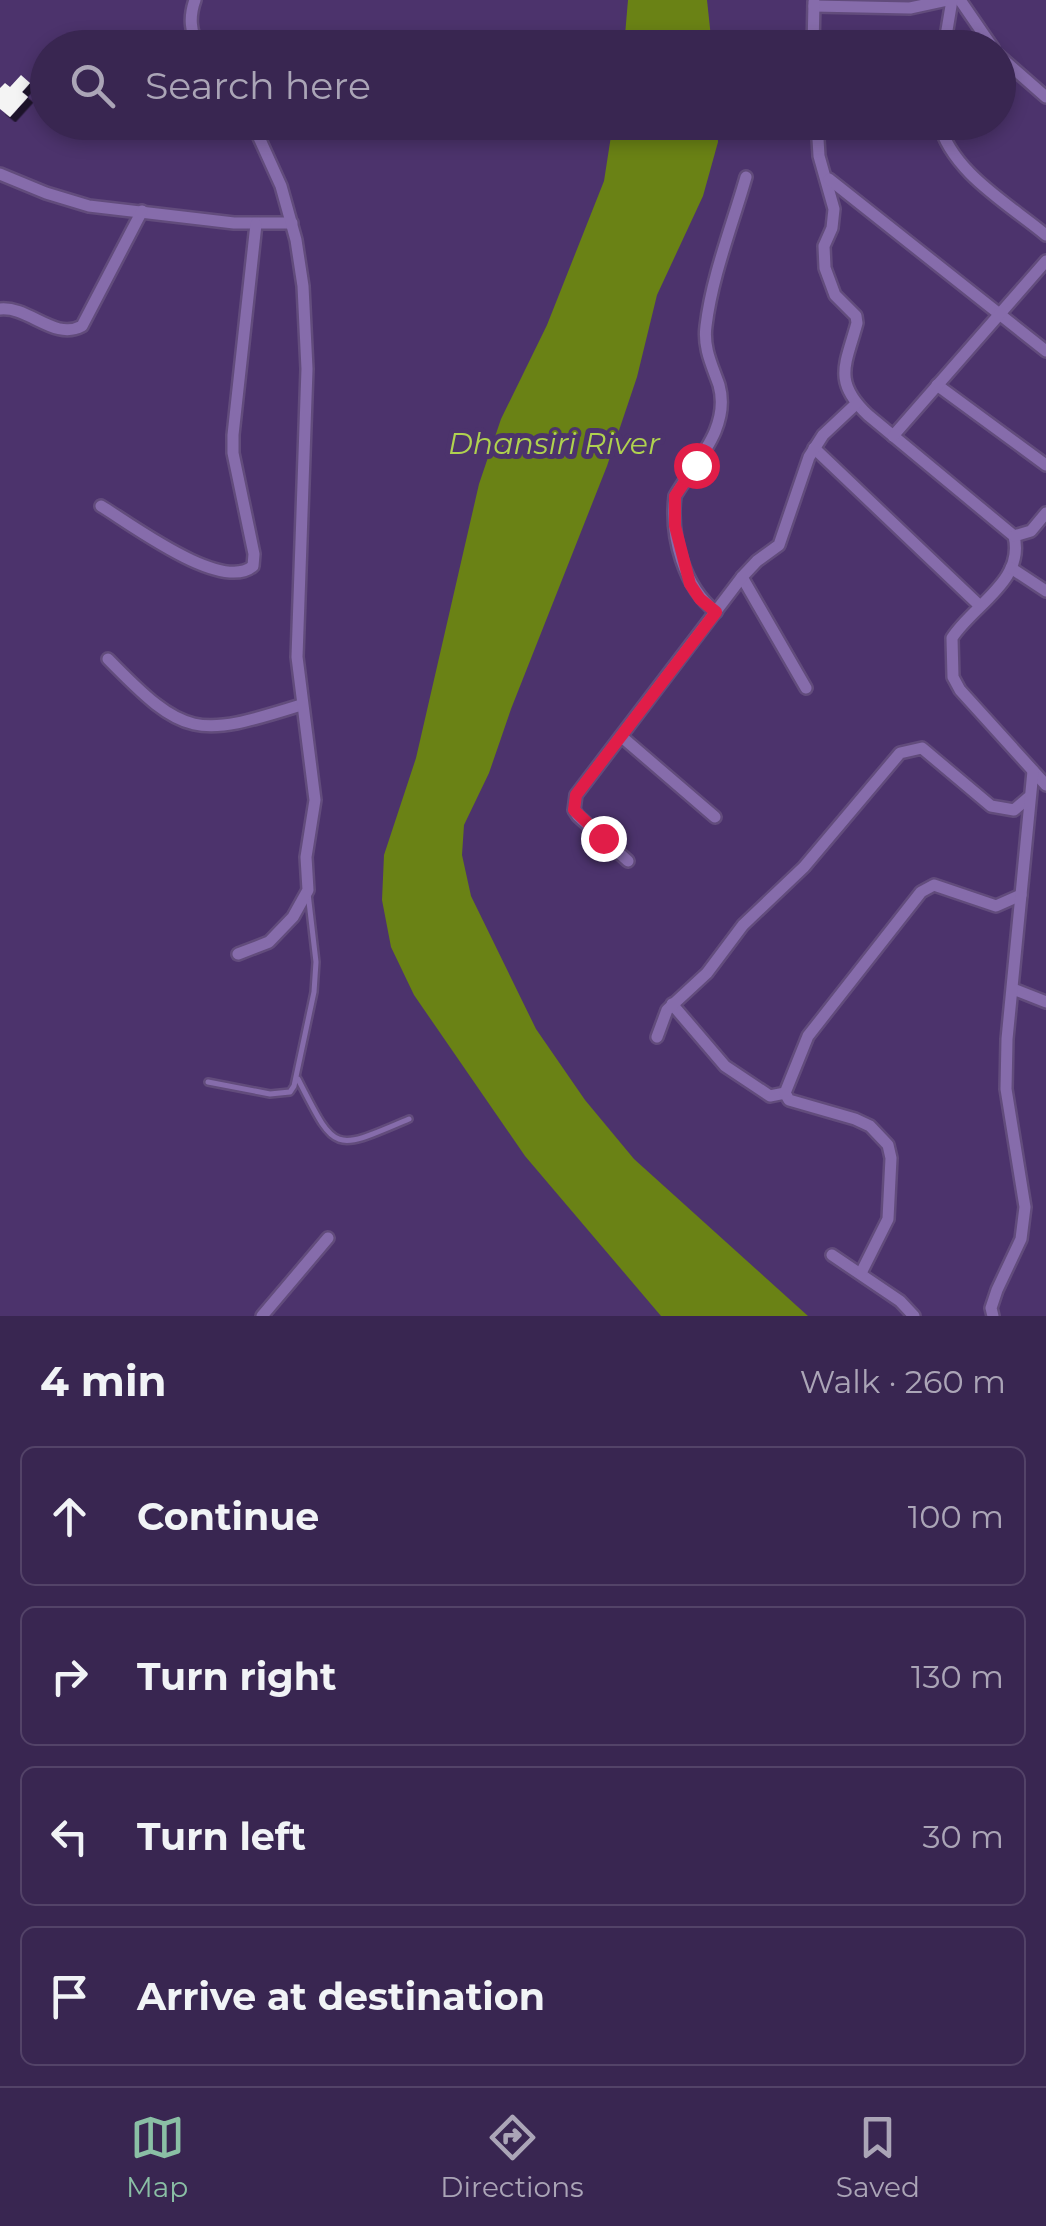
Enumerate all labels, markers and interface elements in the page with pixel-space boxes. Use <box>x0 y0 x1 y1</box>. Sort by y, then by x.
search box <box>30 30 1016 140</box>
icon: search <box>65 58 120 113</box>
text: Search here <box>145 62 371 109</box>
water label: Dhansiri River <box>448 425 661 462</box>
route start <box>674 443 720 489</box>
route end <box>581 816 627 862</box>
text: 4 min <box>40 1355 167 1407</box>
text: Walk · 260 m <box>800 1362 1006 1401</box>
icon: ahead <box>42 1489 97 1544</box>
text: Continue <box>137 1493 319 1540</box>
text: 100 m <box>908 1497 1004 1536</box>
icon: right <box>42 1649 97 1704</box>
text: Turn right <box>137 1653 336 1700</box>
text: 130 m <box>911 1657 1004 1696</box>
icon: left <box>42 1809 97 1864</box>
text: Turn left <box>137 1813 306 1860</box>
text: 30 m <box>922 1817 1004 1856</box>
icon: arrive <box>42 1969 97 2024</box>
text: Arrive at destination <box>137 1973 545 2020</box>
tab: Map <box>126 2110 188 2204</box>
tab: Directions <box>440 2110 584 2204</box>
tab: Saved <box>836 2110 920 2204</box>

